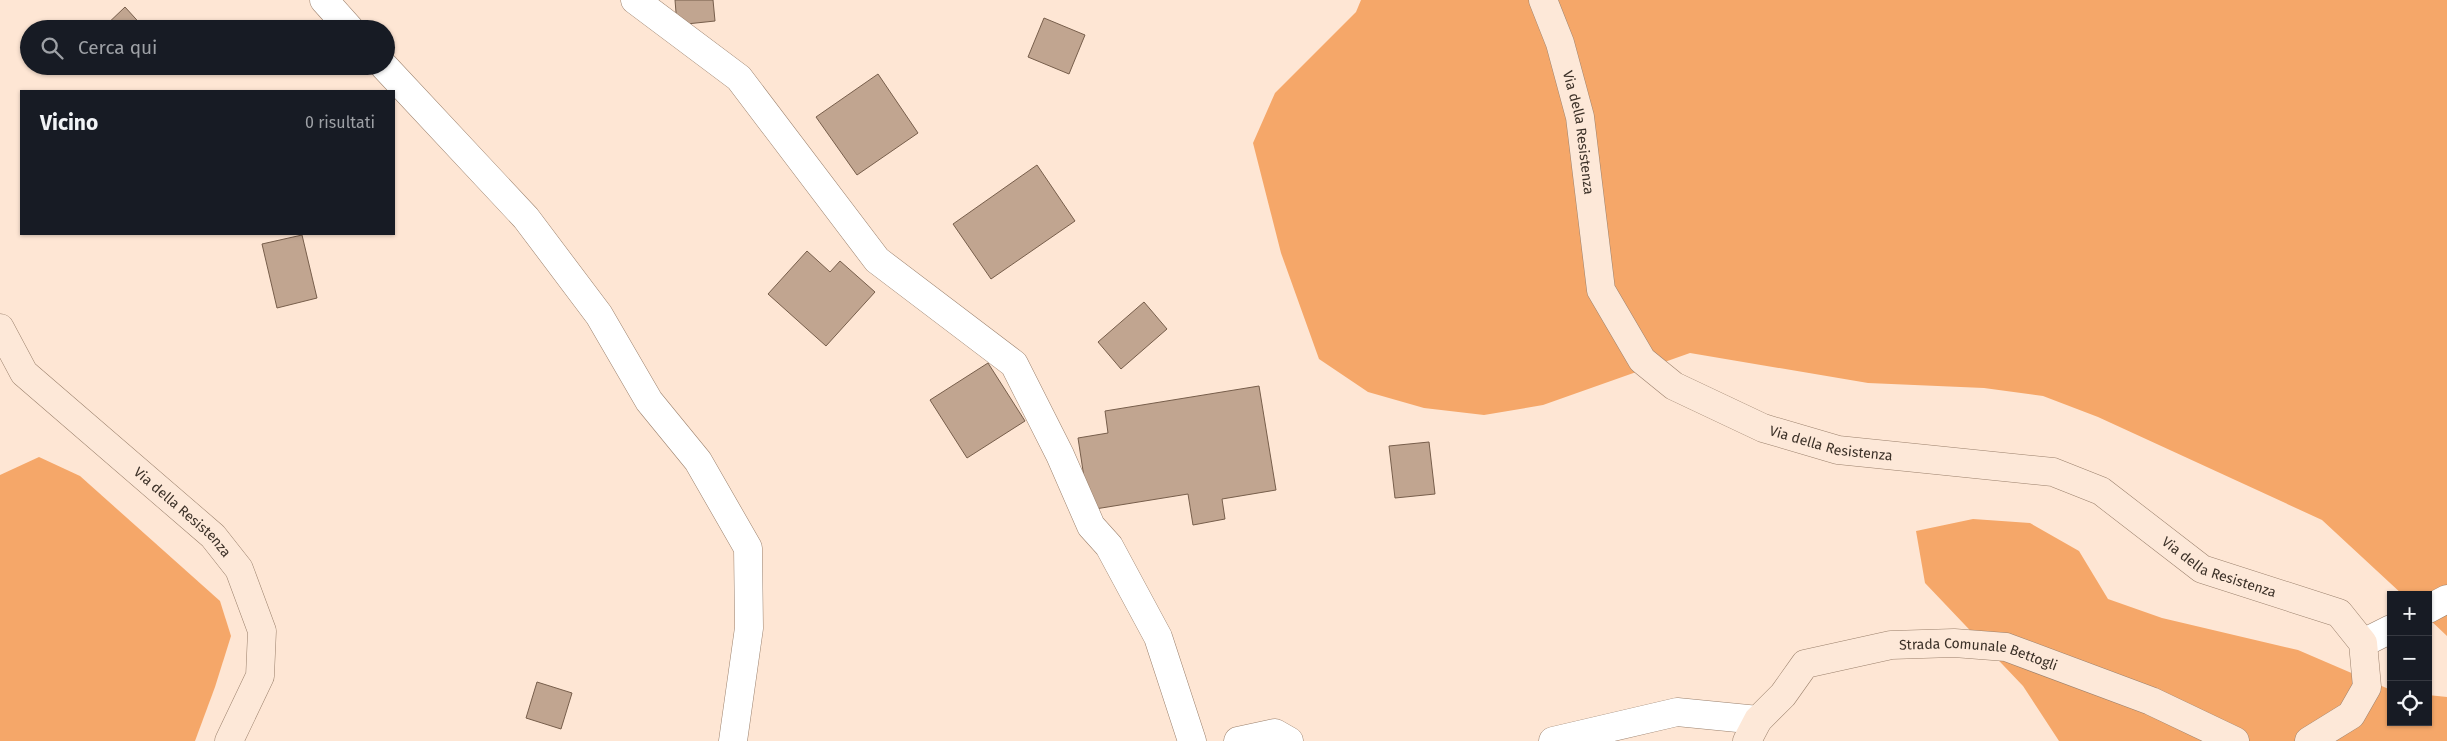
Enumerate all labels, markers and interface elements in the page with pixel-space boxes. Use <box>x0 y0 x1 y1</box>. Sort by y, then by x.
search box <box>20 20 395 75</box>
icon: search <box>38 34 66 62</box>
text: Cerca qui <box>78 36 157 59</box>
street label: Via della Resistenza <box>1559 69 1597 196</box>
text: Vicino <box>40 110 98 136</box>
text: 0 risultati <box>305 113 375 132</box>
street label: Via della Resistenza <box>1767 422 1893 465</box>
street label: Via della Resistenza <box>130 464 234 561</box>
street label: Via della Resistenza <box>2158 533 2278 601</box>
map controls <box>2387 591 2432 726</box>
button: + <box>2387 591 2432 636</box>
street label: Strada Comunale Bettogli <box>1899 635 2060 674</box>
button: − <box>2387 636 2432 681</box>
button: locate <box>2387 681 2432 726</box>

